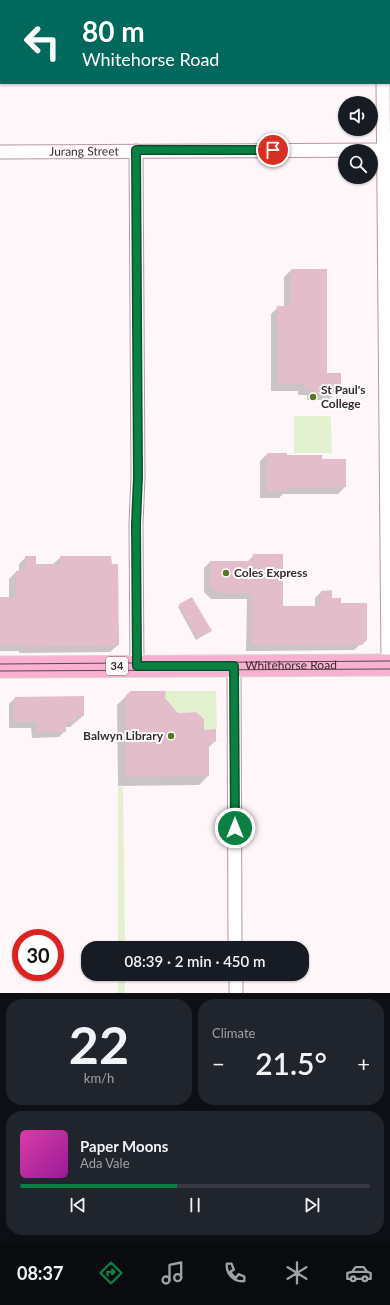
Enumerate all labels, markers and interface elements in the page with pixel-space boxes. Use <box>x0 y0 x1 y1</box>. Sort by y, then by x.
text: 80 m <box>82 14 145 48</box>
icon: left <box>16 16 68 68</box>
text: Whitehorse Road <box>82 48 219 70</box>
map controls <box>338 96 378 184</box>
button: sound <box>338 96 378 136</box>
pin <box>256 133 290 167</box>
icon: arrive <box>262 139 284 161</box>
street label: Jurang Street <box>49 143 119 159</box>
button: search <box>338 144 378 184</box>
place label: St Paul's College <box>321 382 365 411</box>
marker: St Paul's College <box>308 392 318 402</box>
place label: Coles Express <box>234 565 308 580</box>
marker: Coles Express <box>221 568 231 578</box>
road number: 34 <box>106 657 128 675</box>
street label: Whitehorse Road <box>245 657 337 673</box>
place label: Balwyn Library <box>83 728 164 743</box>
marker: Balwyn Library <box>166 731 176 741</box>
position arrow <box>214 807 256 849</box>
speed limit sign: 30 <box>12 929 64 981</box>
text: 08:39 · 2 min · 450 m <box>125 952 265 970</box>
text: 22 <box>69 1013 129 1075</box>
text: Climate <box>212 1025 255 1041</box>
text: 21.5° <box>255 1045 327 1081</box>
text: − <box>212 1050 225 1077</box>
text: + <box>357 1050 370 1077</box>
text: km/h <box>84 1070 114 1086</box>
text: Paper Moons <box>80 1137 168 1155</box>
text: Ada Vale <box>80 1155 130 1171</box>
icon: previous <box>67 1194 89 1216</box>
icon: pause <box>184 1194 206 1216</box>
icon: next <box>301 1194 323 1216</box>
icon: directions <box>97 1259 125 1287</box>
icon: music <box>159 1259 187 1287</box>
icon: phone <box>221 1259 249 1287</box>
icon: climate <box>283 1259 311 1287</box>
icon: car <box>345 1259 373 1287</box>
text: 08:37 <box>17 1262 63 1284</box>

